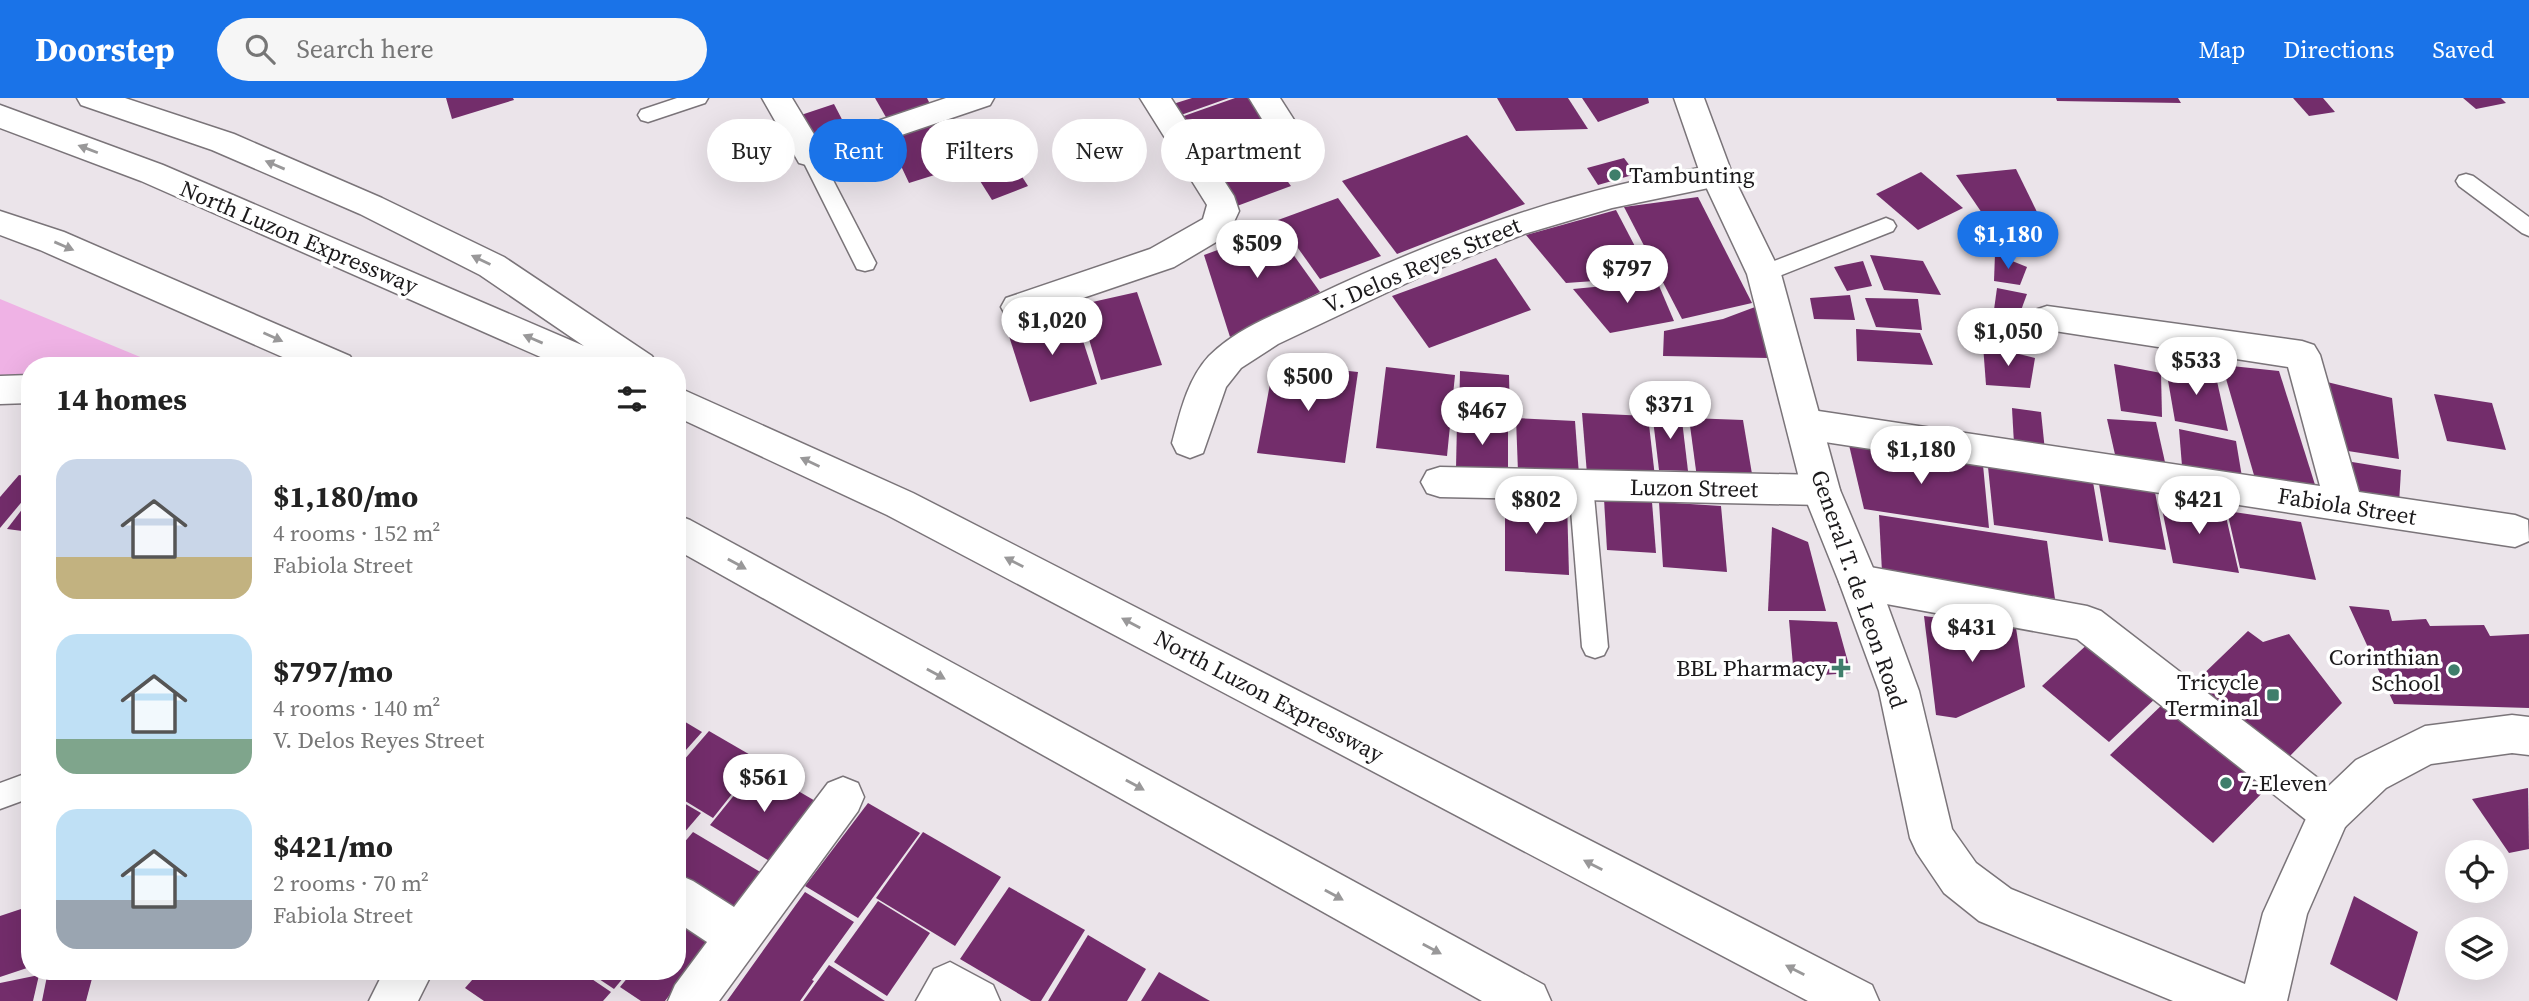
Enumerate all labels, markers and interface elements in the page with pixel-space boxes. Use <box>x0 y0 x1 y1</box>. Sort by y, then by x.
search box <box>217 18 707 81</box>
text: Doorstep <box>35 27 175 72</box>
icon: search <box>241 30 279 68</box>
text: Search here <box>297 31 434 67</box>
text: Map <box>2198 33 2245 66</box>
text: Directions <box>2283 33 2394 66</box>
text: Saved <box>2432 33 2494 66</box>
chip: Buy <box>707 119 795 182</box>
chip: Rent <box>809 119 907 182</box>
chip: Filters <box>921 119 1038 182</box>
chip: New <box>1052 119 1147 182</box>
chip: Apartment <box>1161 119 1325 182</box>
one-way arrow <box>77 143 98 154</box>
one-way arrow <box>264 159 285 170</box>
place label: Tambunting <box>1629 159 1755 191</box>
marker: Tambunting <box>1607 167 1623 183</box>
street label: North Luzon Expressway <box>175 172 423 302</box>
street label: V. Delos Reyes Street <box>1319 209 1526 321</box>
pin: $1,180 <box>1951 212 2065 271</box>
text: $1,180 <box>1973 218 2043 250</box>
pin: $509 <box>1216 220 1298 280</box>
text: $509 <box>1232 227 1282 259</box>
one-way arrow <box>54 241 75 252</box>
pin: $797 <box>1586 246 1668 305</box>
text: $797 <box>1602 252 1652 284</box>
one-way arrow <box>471 255 491 266</box>
pin: $1,020 <box>995 298 1109 357</box>
text: $1,020 <box>1017 304 1087 336</box>
pin: $1,050 <box>1951 308 2065 368</box>
text: $1,050 <box>1973 315 2043 347</box>
one-way arrow <box>263 331 283 343</box>
one-way arrow <box>522 333 543 344</box>
pin: $533 <box>2155 338 2237 397</box>
text: $533 <box>2171 344 2221 376</box>
pin: $500 <box>1267 354 1349 413</box>
text: $500 <box>1283 360 1333 392</box>
text: 14 homes <box>56 379 187 420</box>
icon: filters <box>613 380 651 418</box>
pin: $371 <box>1629 382 1711 441</box>
pin: $467 <box>1441 388 1523 447</box>
text: $371 <box>1645 388 1695 420</box>
text: $467 <box>1457 394 1507 426</box>
pin: $1,180 <box>1864 426 1978 486</box>
text: $1,180 <box>1886 433 1956 465</box>
one-way arrow <box>800 456 820 468</box>
street label: General T. de Leon Road <box>1803 466 1915 712</box>
street label: Luzon Street <box>1630 471 1759 505</box>
text: $1,180/mo <box>273 476 418 517</box>
pin: $802 <box>1495 476 1577 536</box>
pin: $421 <box>2158 476 2240 536</box>
street label: Fabiola Street <box>2275 479 2419 533</box>
text: $802 <box>1511 483 1561 515</box>
text: $421 <box>2174 483 2224 515</box>
icon: home <box>112 487 196 571</box>
text: 4 rooms · 152 m² <box>273 517 440 549</box>
text: Fabiola Street <box>273 549 413 581</box>
one-way arrow <box>1004 557 1024 568</box>
one-way arrow <box>727 558 747 570</box>
pin: $431 <box>1931 604 2013 664</box>
text: $431 <box>1947 611 1997 643</box>
one-way arrow <box>1121 618 1141 629</box>
street label: North Luzon Expressway <box>1149 622 1390 770</box>
place label: Corinthian School <box>2329 641 2440 699</box>
text: $797/mo <box>273 651 393 692</box>
place label: BBL Pharmacy <box>1676 652 1827 684</box>
marker: BBL Pharmacy <box>1833 660 1849 676</box>
icon: home <box>112 662 196 746</box>
marker: Corinthian School <box>2446 662 2462 678</box>
place label: Tricycle Terminal <box>2165 666 2259 724</box>
one-way arrow <box>926 669 946 680</box>
marker: Tricycle Terminal <box>2265 687 2281 703</box>
text: 4 rooms · 140 m² <box>273 692 440 724</box>
text: V. Delos Reyes Street <box>273 724 484 756</box>
pin: $561 <box>723 754 805 814</box>
text: $561 <box>739 761 789 793</box>
place label: 7-Eleven <box>2240 767 2328 799</box>
marker: 7-Eleven <box>2218 775 2234 791</box>
one-way arrow <box>1125 779 1145 791</box>
text: $421/mo <box>273 826 393 867</box>
icon: home <box>112 837 196 921</box>
map controls <box>2445 840 2508 980</box>
button: locate <box>2445 840 2508 903</box>
one-way arrow <box>1583 860 1603 871</box>
text: 2 rooms · 70 m² <box>273 867 429 899</box>
one-way arrow <box>1324 889 1344 901</box>
text: Fabiola Street <box>273 899 413 931</box>
button: layers <box>2445 917 2508 980</box>
one-way arrow <box>1422 943 1442 955</box>
one-way arrow <box>1785 964 1805 976</box>

